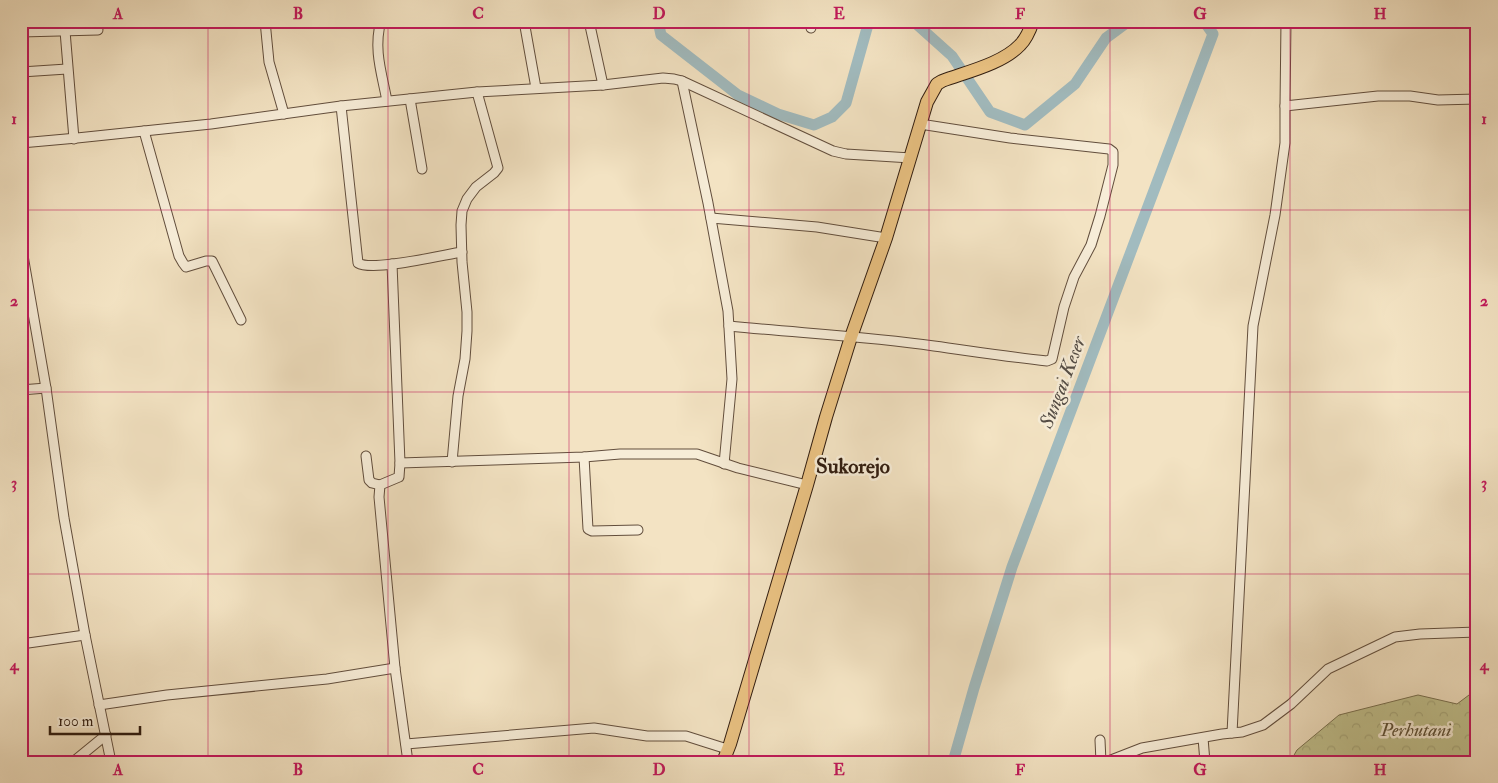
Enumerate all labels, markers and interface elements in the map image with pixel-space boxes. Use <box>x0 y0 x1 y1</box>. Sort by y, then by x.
text: A <box>112 4 124 24</box>
text: B <box>293 4 303 24</box>
text: C <box>472 4 484 24</box>
text: D <box>652 4 666 24</box>
text: E <box>833 4 845 24</box>
text: F <box>1015 4 1025 24</box>
text: G <box>1193 4 1207 24</box>
text: H <box>1373 4 1387 24</box>
text: 1 <box>11 109 17 129</box>
text: 1 <box>1481 109 1487 129</box>
text: 2 <box>10 291 18 311</box>
text: 2 <box>1480 291 1488 311</box>
water label: Sungai Keser <box>1033 331 1092 432</box>
district label: Sukorejo <box>816 453 890 480</box>
text: 3 <box>11 473 17 493</box>
text: 3 <box>1481 473 1487 493</box>
text: 4 <box>9 655 20 675</box>
text: 4 <box>1479 655 1490 675</box>
scale bar <box>50 703 140 735</box>
text: 100 m <box>58 712 94 731</box>
park label: Perhutani <box>1380 718 1452 742</box>
text: A <box>112 760 124 780</box>
text: B <box>293 760 303 780</box>
text: C <box>472 760 484 780</box>
text: D <box>652 760 666 780</box>
text: E <box>833 760 845 780</box>
text: F <box>1015 760 1025 780</box>
text: G <box>1193 760 1207 780</box>
text: H <box>1373 760 1387 780</box>

